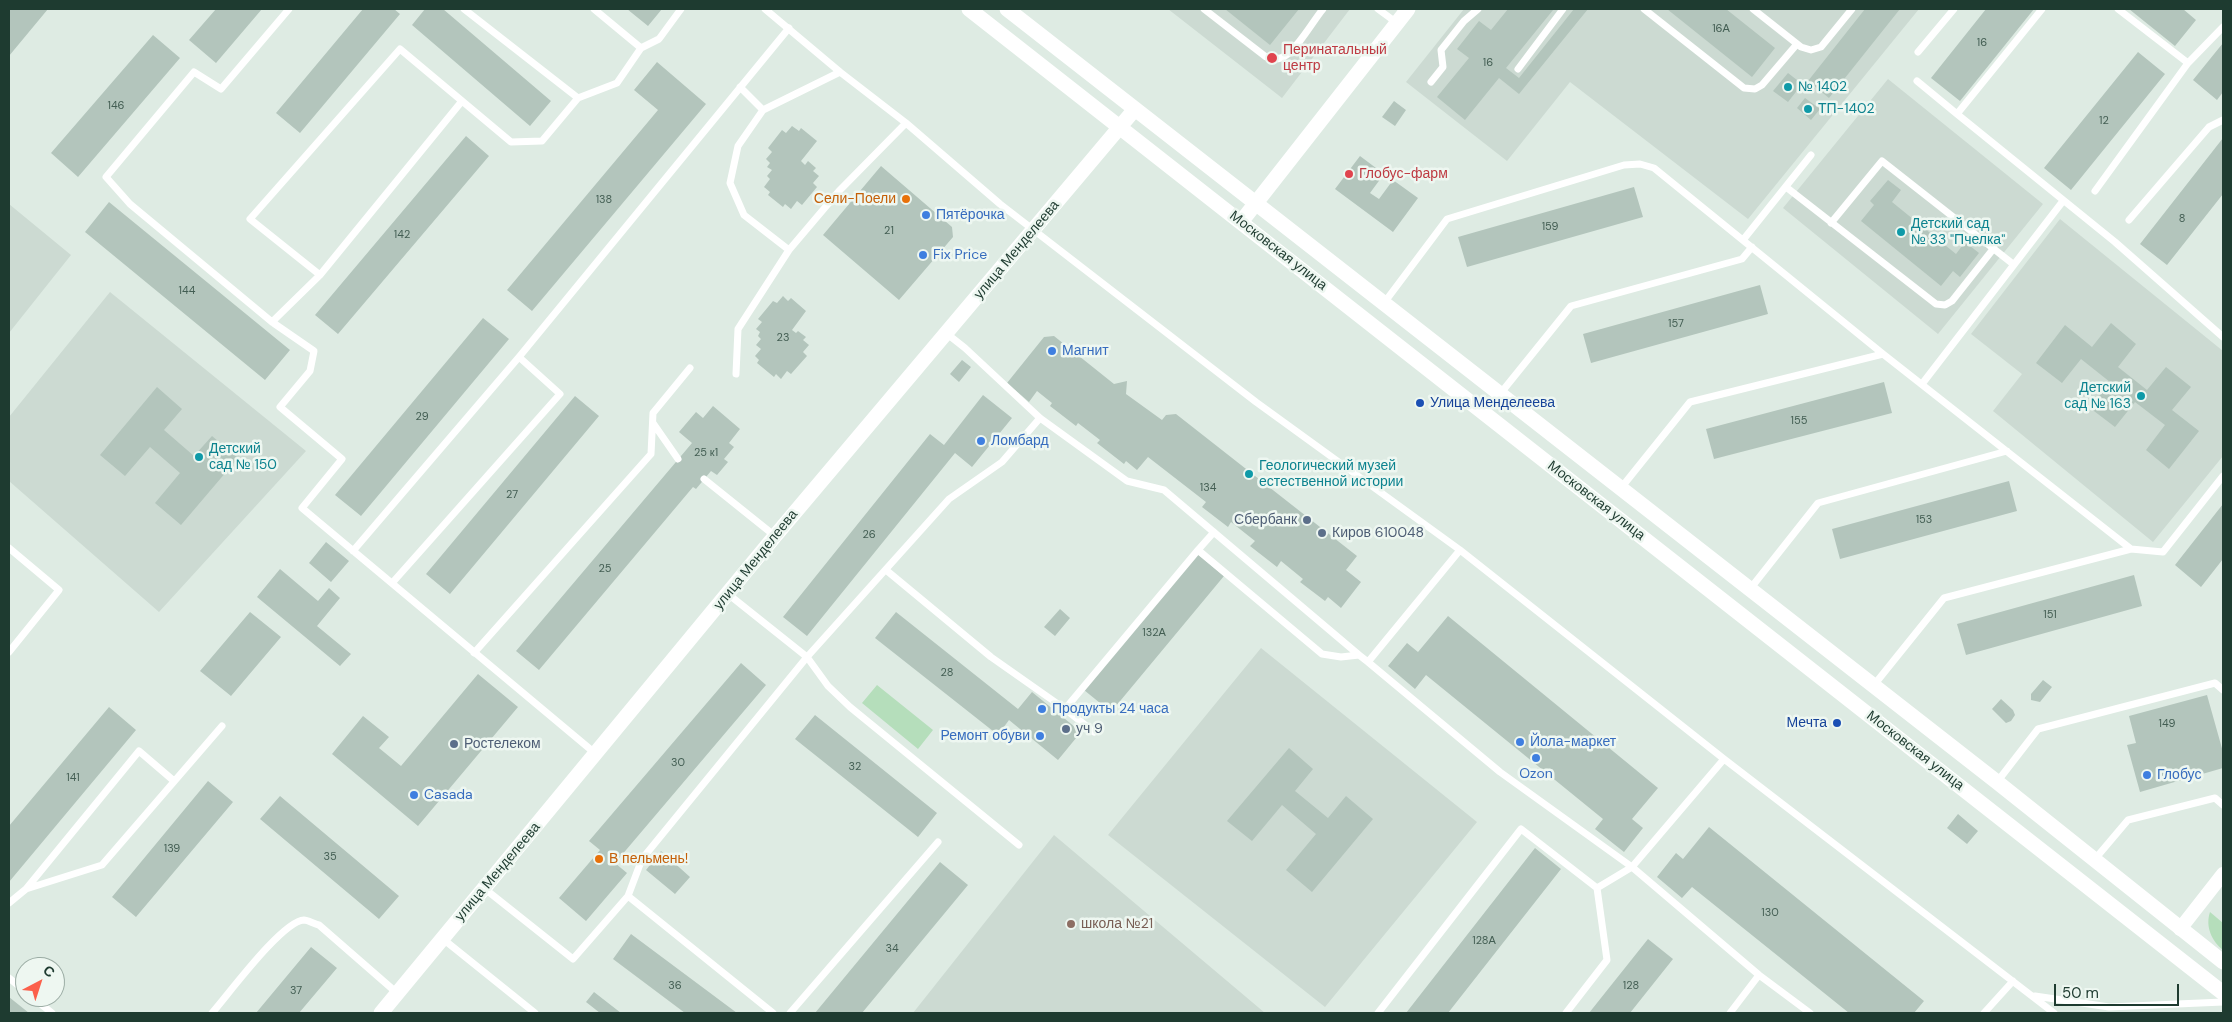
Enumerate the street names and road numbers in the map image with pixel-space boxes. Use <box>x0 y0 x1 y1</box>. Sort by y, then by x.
street label: улица Менделеева <box>971 197 1063 303</box>
street label: Московская улица <box>1226 208 1330 294</box>
street label: Московская улица <box>1544 458 1648 544</box>
street label: улица Менделеева <box>711 507 801 613</box>
street label: Московская улица <box>1863 708 1967 794</box>
street label: улица Менделеева <box>452 819 544 925</box>

